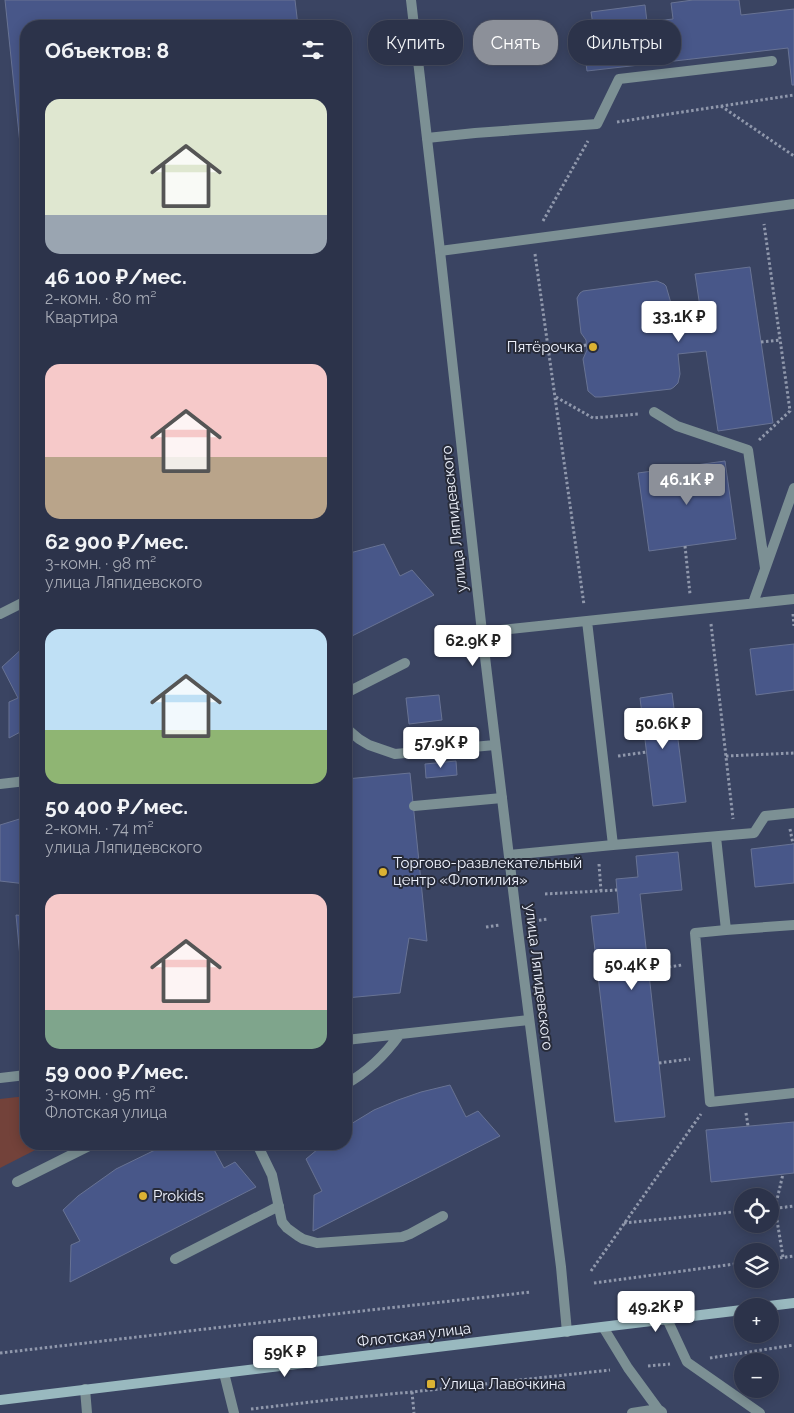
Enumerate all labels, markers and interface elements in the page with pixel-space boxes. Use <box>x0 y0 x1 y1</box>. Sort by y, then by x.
chip: Купить <box>368 20 463 65</box>
chip: Снять <box>473 20 558 65</box>
chip: Фильтры <box>568 20 681 65</box>
icon: filters <box>299 36 327 64</box>
text: Объектов: 8 <box>45 38 169 63</box>
icon: home <box>141 131 231 221</box>
text: 46 100 ₽/мес. <box>45 264 187 289</box>
text: 2-комн. · 80 m² <box>45 289 157 308</box>
pin: 33.1K ₽ <box>633 300 725 343</box>
text: 33.1K ₽ <box>652 307 706 326</box>
text: Квартира <box>45 308 118 327</box>
place label: Пятёрочка <box>507 338 583 356</box>
marker: Пятёрочка <box>587 341 599 353</box>
icon: home <box>141 396 231 486</box>
street label: улица Ляпидевского <box>437 445 471 593</box>
pin: 46.1K ₽ <box>641 464 733 506</box>
text: 46.1K ₽ <box>660 470 714 489</box>
text: 62 900 ₽/мес. <box>45 529 189 554</box>
text: 3-комн. · 98 m² <box>45 554 156 573</box>
text: улица Ляпидевского <box>45 573 202 592</box>
pin: 62.9K ₽ <box>427 624 519 667</box>
text: 62.9K ₽ <box>445 631 501 650</box>
icon: home <box>141 661 231 751</box>
pin: 50.6K ₽ <box>617 708 709 750</box>
text: 50.6K ₽ <box>635 714 691 733</box>
pin: 57.9K ₽ <box>395 726 487 769</box>
text: 57.9K ₽ <box>414 733 468 752</box>
text: 50 400 ₽/мес. <box>45 794 188 819</box>
text: 2-комн. · 74 m² <box>45 819 154 838</box>
text: улица Ляпидевского <box>45 838 202 857</box>
place label: Торгово-развлекательный центр «Флотилия» <box>393 854 582 889</box>
marker: Торгово-развлекательный центр «Флотилия» <box>377 866 389 878</box>
street label: улица Ляпидевского <box>521 903 557 1051</box>
icon: home <box>141 926 231 1016</box>
pin: 50.4K ₽ <box>586 948 678 991</box>
text: 50.4K ₽ <box>604 955 660 974</box>
text: 59 000 ₽/мес. <box>45 1059 188 1084</box>
text: 3-комн. · 95 m² <box>45 1084 156 1103</box>
text: Флотская улица <box>45 1103 167 1122</box>
place label: Prokids <box>153 1187 204 1205</box>
map controls <box>734 1188 779 1398</box>
button: locate <box>734 1188 779 1233</box>
marker: Prokids <box>137 1190 149 1202</box>
button: layers <box>734 1243 779 1288</box>
pin: 49.2K ₽ <box>610 1290 702 1333</box>
text: 49.2K ₽ <box>629 1297 683 1316</box>
button: + <box>734 1298 779 1343</box>
street label: Флотская улица <box>356 1319 472 1351</box>
pin: 59K ₽ <box>250 1336 320 1378</box>
text: 59K ₽ <box>264 1342 306 1361</box>
button: − <box>734 1353 779 1398</box>
place label: Улица Лавочкина <box>441 1375 566 1393</box>
marker: Улица Лавочкина <box>425 1378 437 1390</box>

